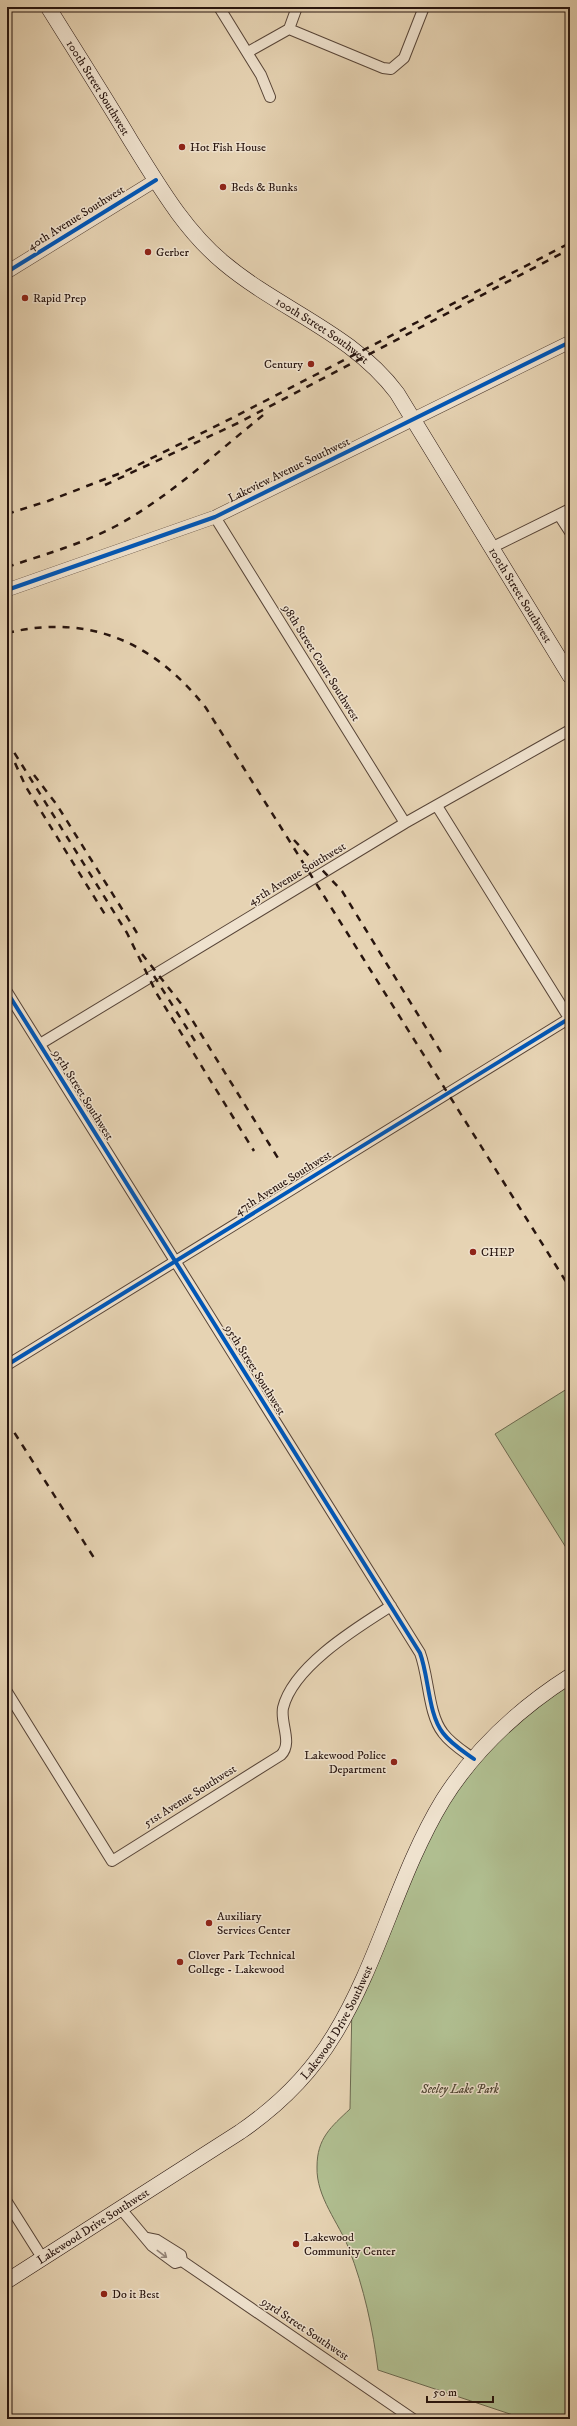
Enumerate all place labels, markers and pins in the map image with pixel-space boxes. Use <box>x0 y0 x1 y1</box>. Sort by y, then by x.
place label: Hot Fish House <box>190 140 266 155</box>
marker: Hot Fish House <box>177 142 187 152</box>
place label: Beds & Bunks <box>231 180 298 195</box>
marker: Beds & Bunks <box>218 182 228 192</box>
place label: Gerber <box>156 245 189 260</box>
marker: Gerber <box>143 247 153 257</box>
place label: Rapid Prep <box>33 291 86 306</box>
marker: Rapid Prep <box>20 293 30 303</box>
place label: Century <box>264 357 303 372</box>
marker: Century <box>306 359 316 369</box>
place label: CHEP <box>481 1245 515 1260</box>
marker: CHEP <box>468 1247 478 1257</box>
place label: Lakewood Police Department <box>304 1748 386 1777</box>
marker: Lakewood Police Department <box>389 1757 399 1767</box>
place label: Auxiliary Services Center <box>217 1909 291 1938</box>
marker: Auxiliary Services Center <box>204 1918 214 1928</box>
place label: Clover Park Technical College - Lakewood <box>188 1948 296 1977</box>
marker: Clover Park Technical College - Lakewood <box>175 1957 185 1967</box>
place label: Lakewood Community Center <box>304 2230 396 2259</box>
marker: Lakewood Community Center <box>291 2239 301 2249</box>
place label: Do it Best <box>112 2287 159 2302</box>
marker: Do it Best <box>99 2289 109 2299</box>

